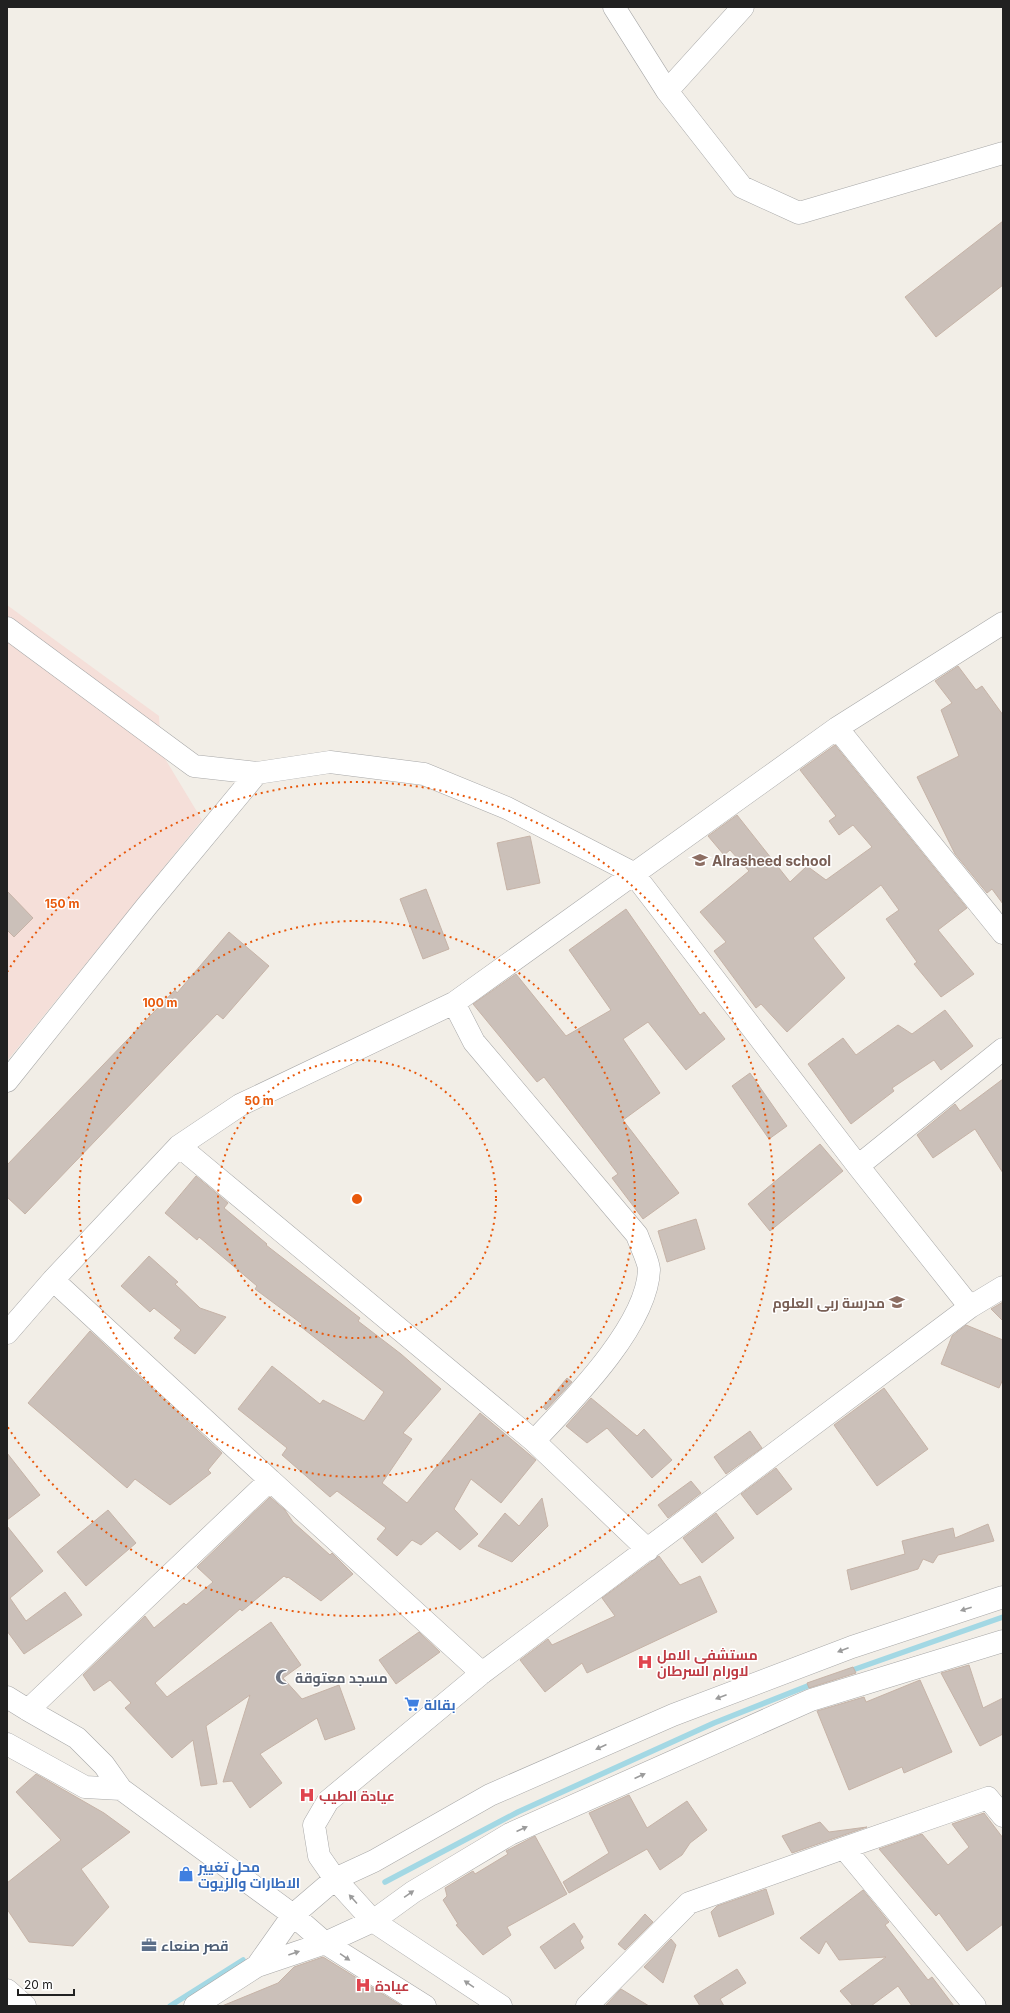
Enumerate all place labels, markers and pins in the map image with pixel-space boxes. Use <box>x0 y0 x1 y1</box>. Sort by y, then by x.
school or university icon: Alrasheed school <box>691 851 709 869</box>
place label: Alrasheed school <box>712 852 831 869</box>
centre of rings <box>350 1192 364 1206</box>
school or university icon: مدرسة ربى العلوم <box>888 1293 906 1311</box>
place label: مدرسة ربى العلوم <box>772 1294 885 1313</box>
place label: مستشفى الامل لاورام السرطان <box>657 1646 758 1681</box>
hospital icon: مستشفى الامل لاورام السرطان <box>636 1653 654 1671</box>
mosque icon: مسجد معتوقة <box>274 1668 292 1686</box>
place label: مسجد معتوقة <box>295 1669 388 1687</box>
supermarket icon: بقالة <box>403 1695 421 1713</box>
place label: بقالة <box>424 1696 456 1713</box>
hospital icon: عيادة الطيب <box>298 1786 316 1804</box>
place label: عيادة الطيب <box>319 1787 395 1804</box>
place label: محل تغيير الاطارات والزيوت <box>197 1858 300 1892</box>
shop icon: محل تغيير الاطارات والزيوت <box>177 1865 195 1883</box>
office icon: قصر صنعاء <box>140 1936 158 1954</box>
place label: قصر صنعاء <box>161 1937 229 1955</box>
hospital icon: عيادة <box>354 1976 372 1994</box>
place label: عيادة <box>375 1977 409 1994</box>

